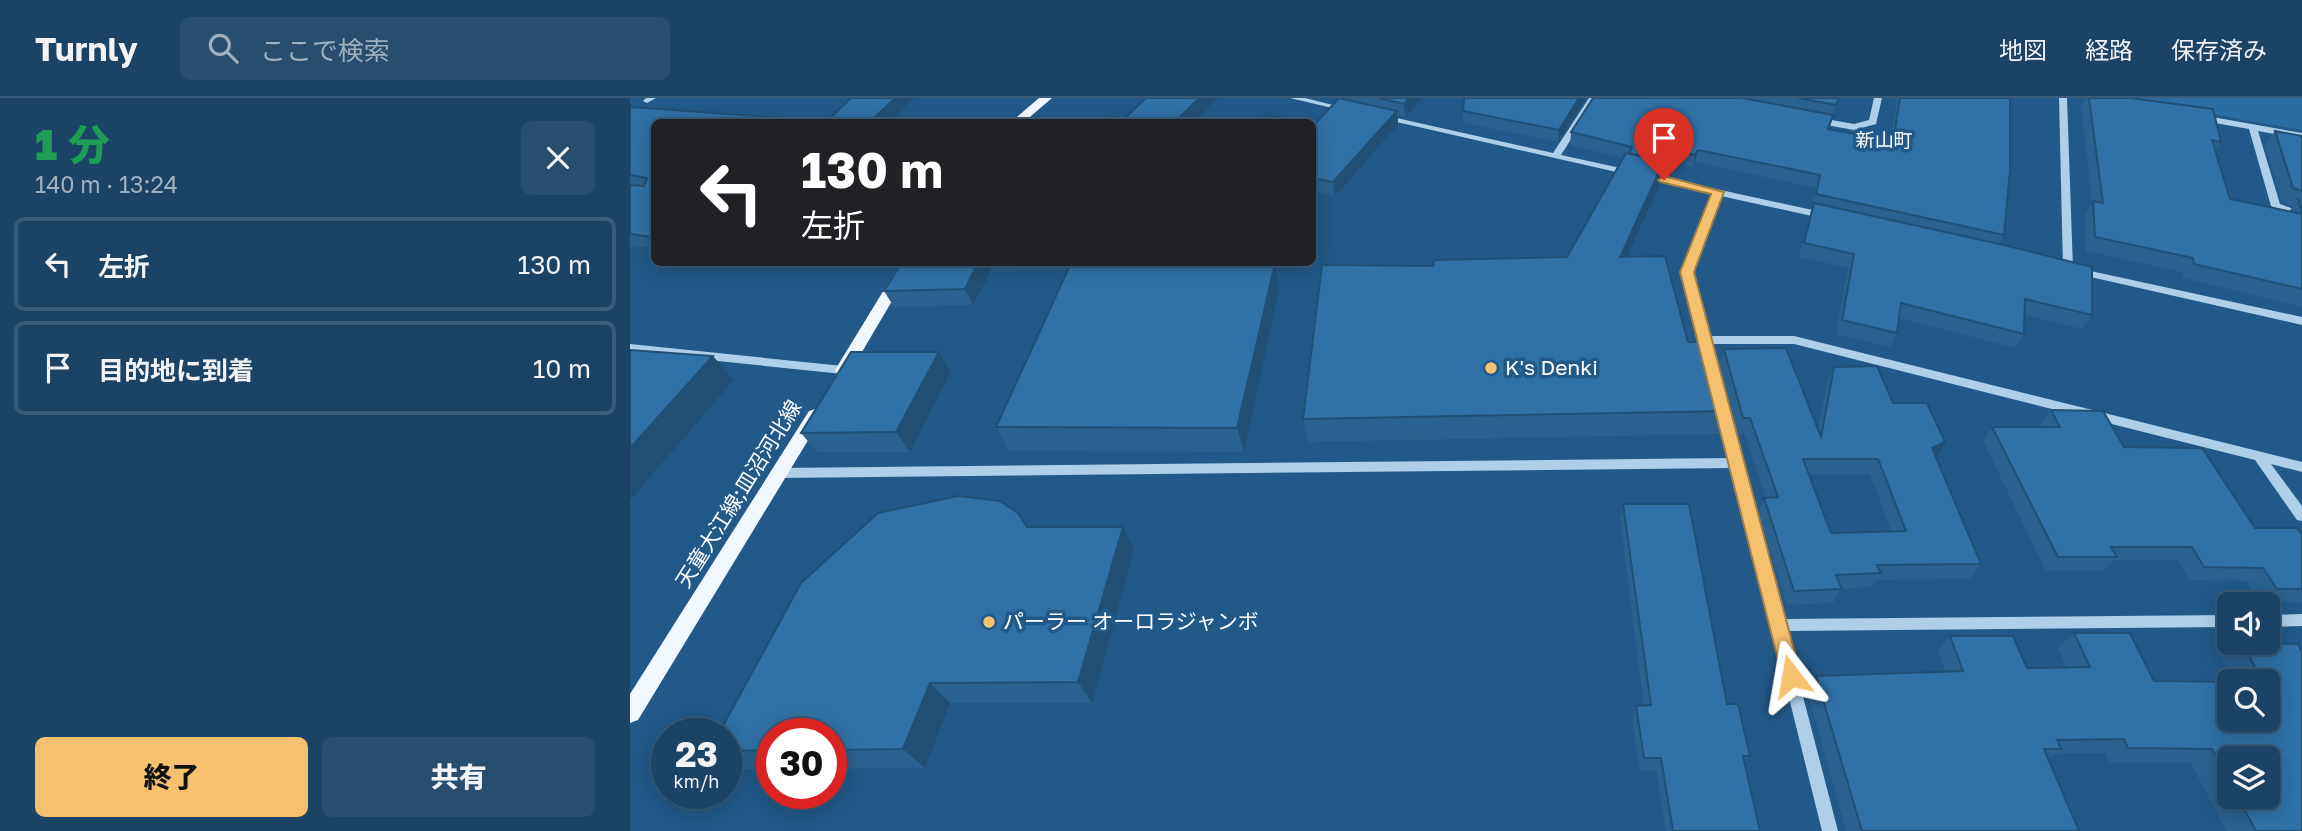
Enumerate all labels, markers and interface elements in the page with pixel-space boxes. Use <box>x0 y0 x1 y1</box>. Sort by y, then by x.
search box <box>180 17 670 80</box>
text: Turnly <box>35 29 138 68</box>
icon: search <box>204 29 242 67</box>
text: ここで検索 <box>260 35 390 66</box>
text: 地図 <box>1999 35 2047 64</box>
text: 経路 <box>2085 35 2133 64</box>
text: 保存済み <box>2171 35 2267 64</box>
pin <box>1634 108 1694 180</box>
text: 1 分 <box>35 119 110 169</box>
icon: arrive <box>1645 119 1683 157</box>
button: close <box>521 121 595 195</box>
district label: 新山町 <box>1855 128 1913 151</box>
text: 130 m <box>801 140 943 199</box>
icon: left <box>686 147 777 238</box>
text: 140 m · 13:24 <box>35 170 178 198</box>
text: 左折 <box>801 206 865 244</box>
icon: left <box>39 245 77 283</box>
text: 130 m <box>518 249 591 280</box>
text: 左折 <box>98 251 150 282</box>
icon: arrive <box>39 349 77 387</box>
text: 10 m <box>533 353 591 384</box>
place label: K's Denki <box>1505 354 1598 380</box>
text: 目的地に到着 <box>98 355 254 386</box>
marker: K's Denki <box>1483 360 1499 376</box>
street label: 天童大江線;皿沼河北線 <box>670 395 806 592</box>
map controls <box>2217 592 2280 809</box>
button: sound <box>2217 592 2280 655</box>
place label: パーラー オーロラジャンボ <box>1003 608 1259 634</box>
marker: パーラー オーロラジャンボ <box>981 614 997 630</box>
position arrow <box>1754 639 1828 713</box>
button: search <box>2217 669 2280 732</box>
speed limit sign: 30 <box>756 718 847 809</box>
text: 23 <box>675 733 718 775</box>
button: 終了 <box>35 737 308 817</box>
button: 共有 <box>322 737 595 817</box>
button: layers <box>2217 746 2280 809</box>
text: km/h <box>674 770 719 792</box>

